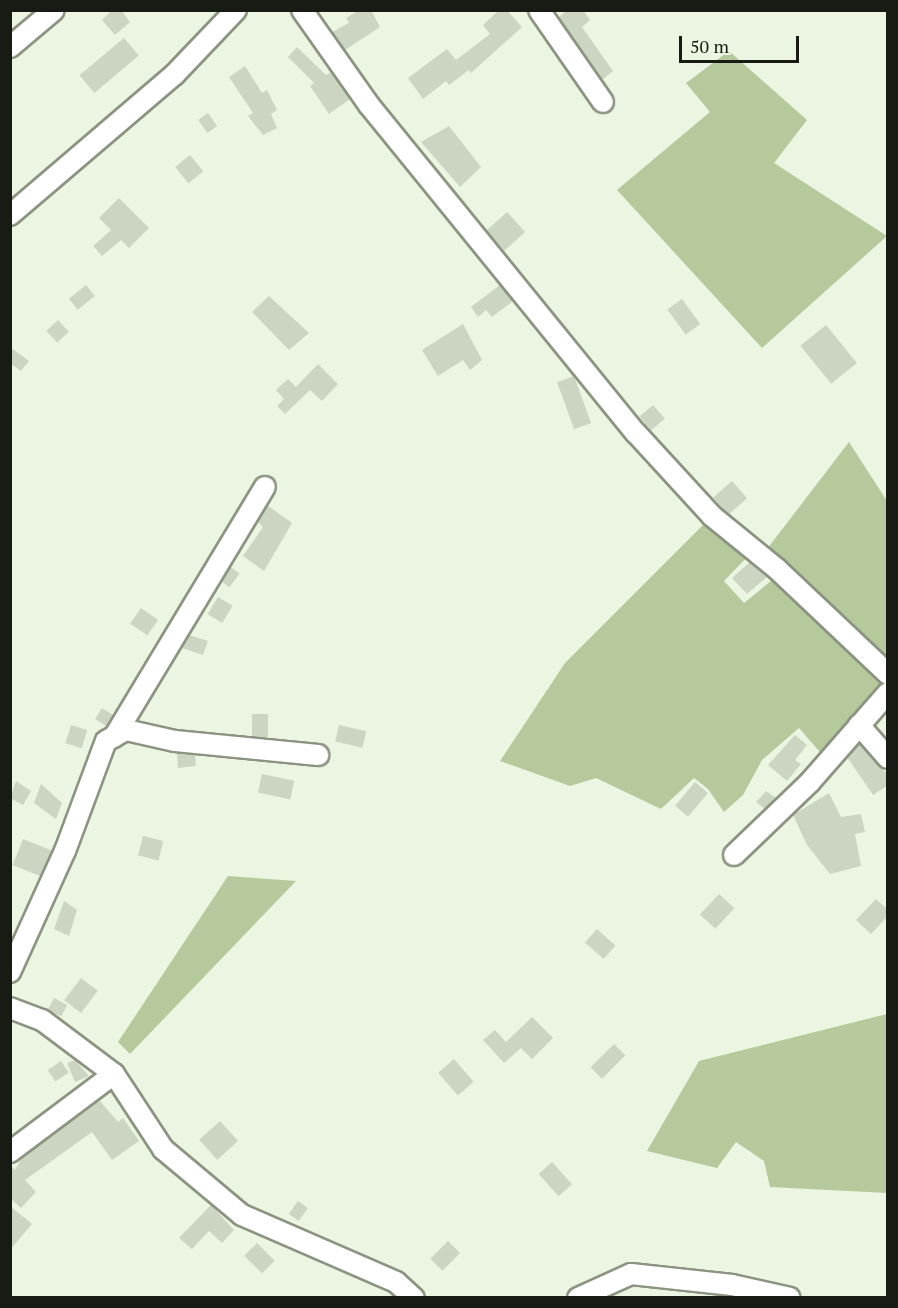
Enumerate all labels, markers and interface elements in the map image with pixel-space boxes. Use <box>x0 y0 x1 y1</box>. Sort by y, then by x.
scale bar <box>682 24 802 62</box>
text: 50 m <box>690 34 729 58</box>

